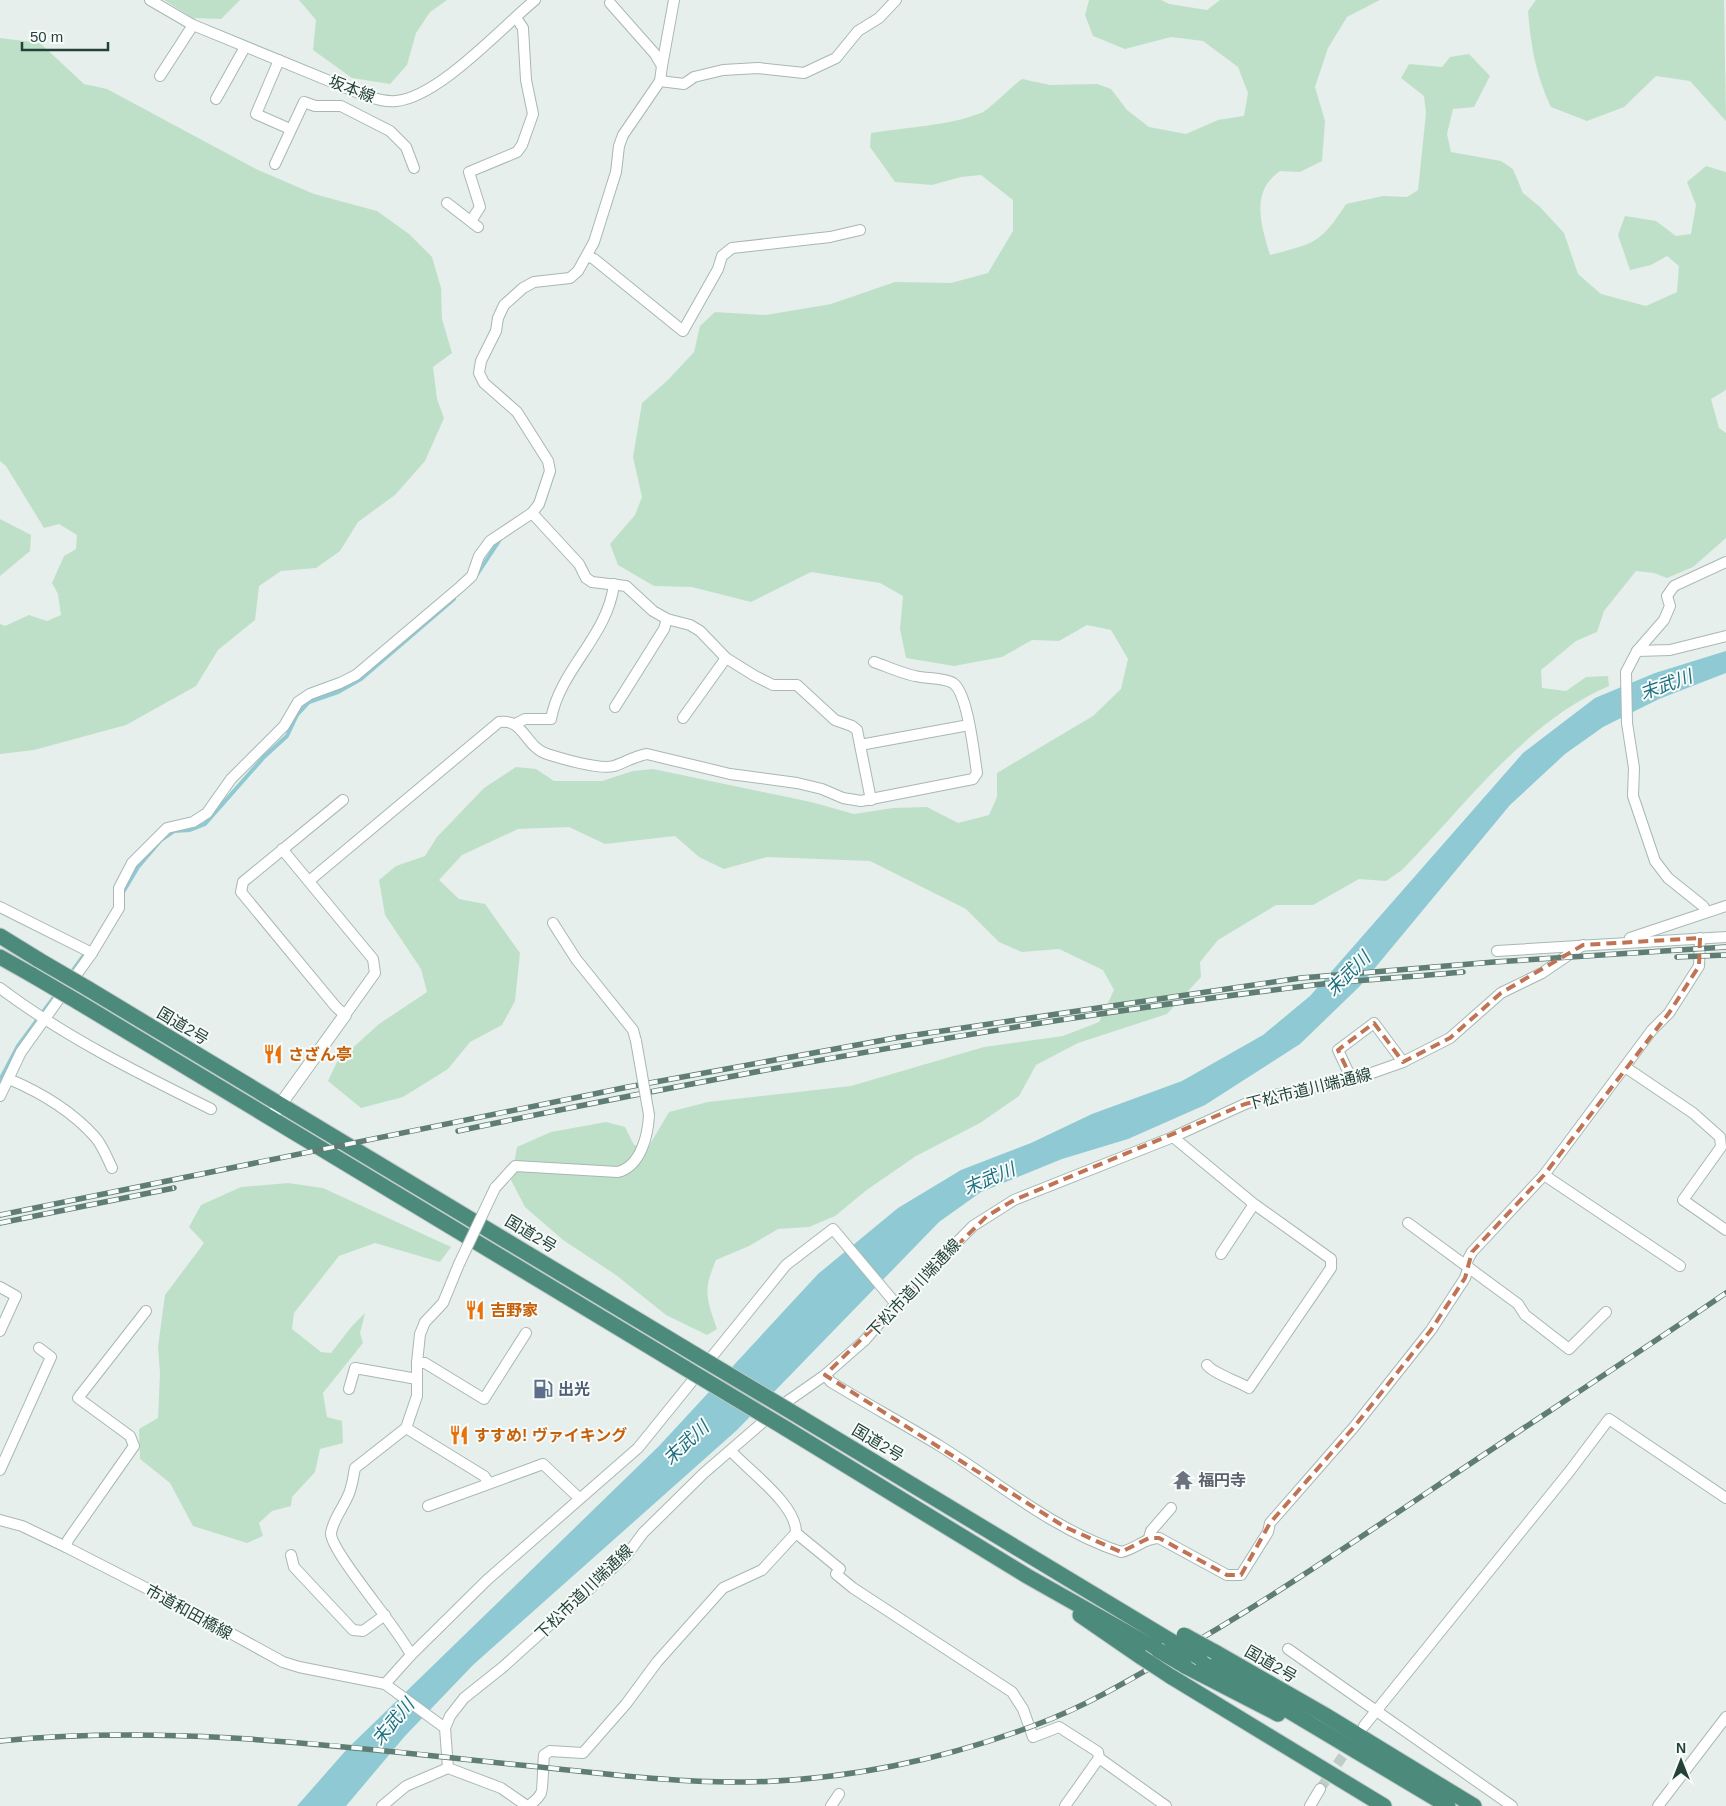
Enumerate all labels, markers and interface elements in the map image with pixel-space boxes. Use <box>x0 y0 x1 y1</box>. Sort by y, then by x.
scale bar <box>22 20 109 52</box>
text: 50 m <box>30 28 63 45</box>
street label: 坂本線 <box>327 72 377 106</box>
water label: 末武川 <box>1637 666 1697 704</box>
water label: 末武川 <box>1322 946 1376 1000</box>
street label: 国道2号 <box>154 1004 212 1048</box>
restaurant icon: さざん亭 <box>262 1043 284 1065</box>
place label: さざん亭 <box>288 1046 352 1063</box>
street label: 下松市道川端通線 <box>1245 1065 1373 1113</box>
water label: 末武川 <box>960 1158 1020 1199</box>
street label: 国道2号 <box>502 1212 560 1256</box>
street label: 下松市道川端通線 <box>864 1235 964 1341</box>
restaurant icon: 吉野家 <box>464 1299 486 1321</box>
place label: 吉野家 <box>490 1302 538 1319</box>
fuel station icon: 出光 <box>532 1378 554 1400</box>
place label: 出光 <box>558 1381 590 1398</box>
water label: 末武川 <box>659 1416 714 1469</box>
street label: 国道2号 <box>849 1421 907 1465</box>
restaurant icon: すすめ! ヴァイキング <box>448 1424 470 1446</box>
place label: すすめ! ヴァイキング <box>474 1426 627 1444</box>
temple icon: 福円寺 <box>1172 1469 1194 1491</box>
place label: 福円寺 <box>1198 1472 1246 1489</box>
street label: 下松市道川端通線 <box>532 1541 636 1643</box>
street label: 市道和田橋線 <box>143 1581 235 1643</box>
street label: 国道2号 <box>1242 1642 1300 1686</box>
water label: 末武川 <box>368 1693 419 1749</box>
north arrow <box>1656 1736 1706 1786</box>
text: N <box>1676 1740 1686 1756</box>

